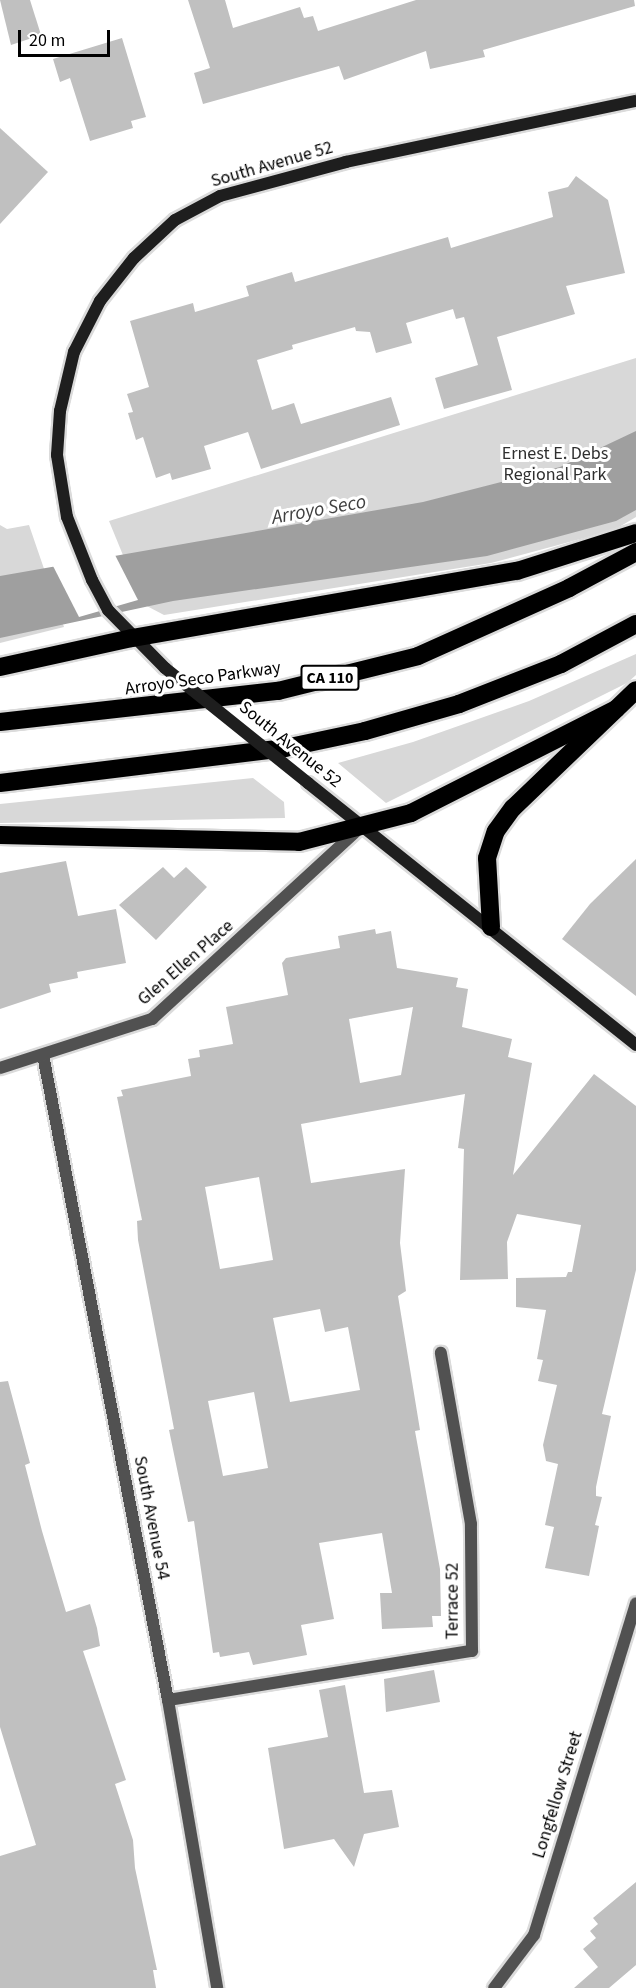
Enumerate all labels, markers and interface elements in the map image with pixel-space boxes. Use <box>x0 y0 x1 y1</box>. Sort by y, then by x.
scale bar <box>21 18 112 56</box>
text: 20 m <box>29 28 65 53</box>
street label: South Avenue 52 <box>209 137 335 193</box>
park label: Ernest E. Debs Regional Park <box>502 444 608 486</box>
water label: Arroyo Seco <box>270 490 368 530</box>
street label: Arroyo Seco Parkway <box>124 657 282 701</box>
road number: CA 110 <box>300 665 360 691</box>
street label: South Avenue 52 <box>234 697 346 793</box>
street label: Glen Ellen Place <box>134 916 238 1010</box>
street label: South Avenue 54 <box>128 1454 174 1582</box>
street label: Terrace 52 <box>442 1563 464 1639</box>
street label: Longfellow Street <box>528 1729 588 1861</box>

